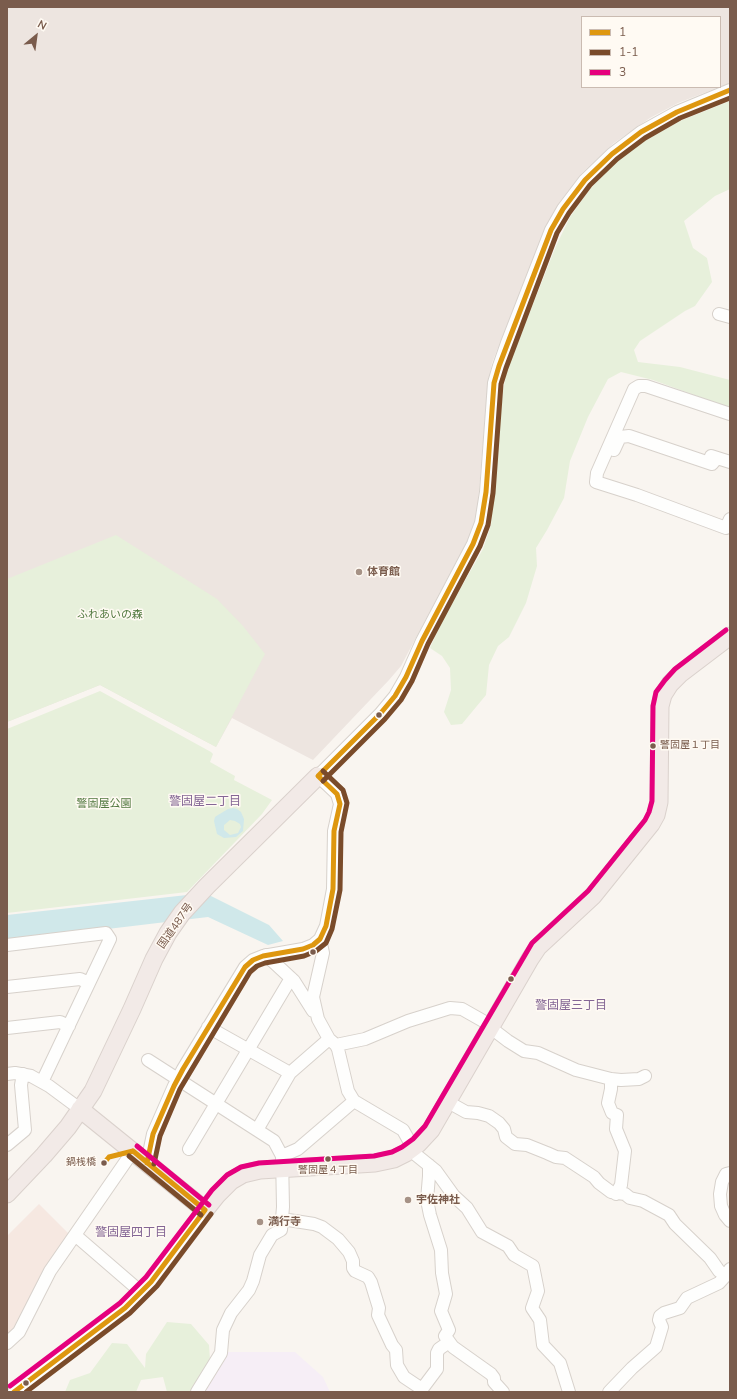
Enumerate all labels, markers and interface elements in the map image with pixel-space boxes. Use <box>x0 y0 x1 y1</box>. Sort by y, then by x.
north arrow <box>16 16 56 56</box>
legend <box>581 16 721 88</box>
text: N <box>35 17 49 34</box>
text: 1 <box>619 24 626 40</box>
text: 1-1 <box>619 44 639 60</box>
text: 3 <box>619 64 626 80</box>
place label: 体育館 <box>367 565 400 579</box>
marker: 体育館 <box>354 567 364 577</box>
park label: ふれあいの森 <box>77 608 143 622</box>
unlabelled marker <box>374 710 384 720</box>
place label: 警固屋１丁目 <box>660 740 720 752</box>
marker: 警固屋１丁目 <box>648 741 658 751</box>
district label: 警固屋二丁目 <box>169 795 241 809</box>
park label: 警固屋公園 <box>77 797 131 811</box>
street label: 国道487号 <box>155 901 197 951</box>
unlabelled marker <box>308 947 318 957</box>
unlabelled marker <box>506 974 516 984</box>
district label: 警固屋三丁目 <box>535 999 607 1013</box>
marker: 警固屋４丁目 <box>323 1154 333 1164</box>
place label: 鍋桟橋 <box>66 1157 96 1169</box>
marker: 鍋桟橋 <box>99 1158 109 1168</box>
place label: 警固屋４丁目 <box>298 1165 358 1177</box>
place label: 宇佐神社 <box>416 1193 460 1207</box>
marker: 宇佐神社 <box>403 1195 413 1205</box>
place label: 満行寺 <box>268 1215 301 1229</box>
marker: 満行寺 <box>255 1217 265 1227</box>
district label: 警固屋四丁目 <box>95 1226 167 1240</box>
unlabelled marker <box>21 1378 31 1388</box>

